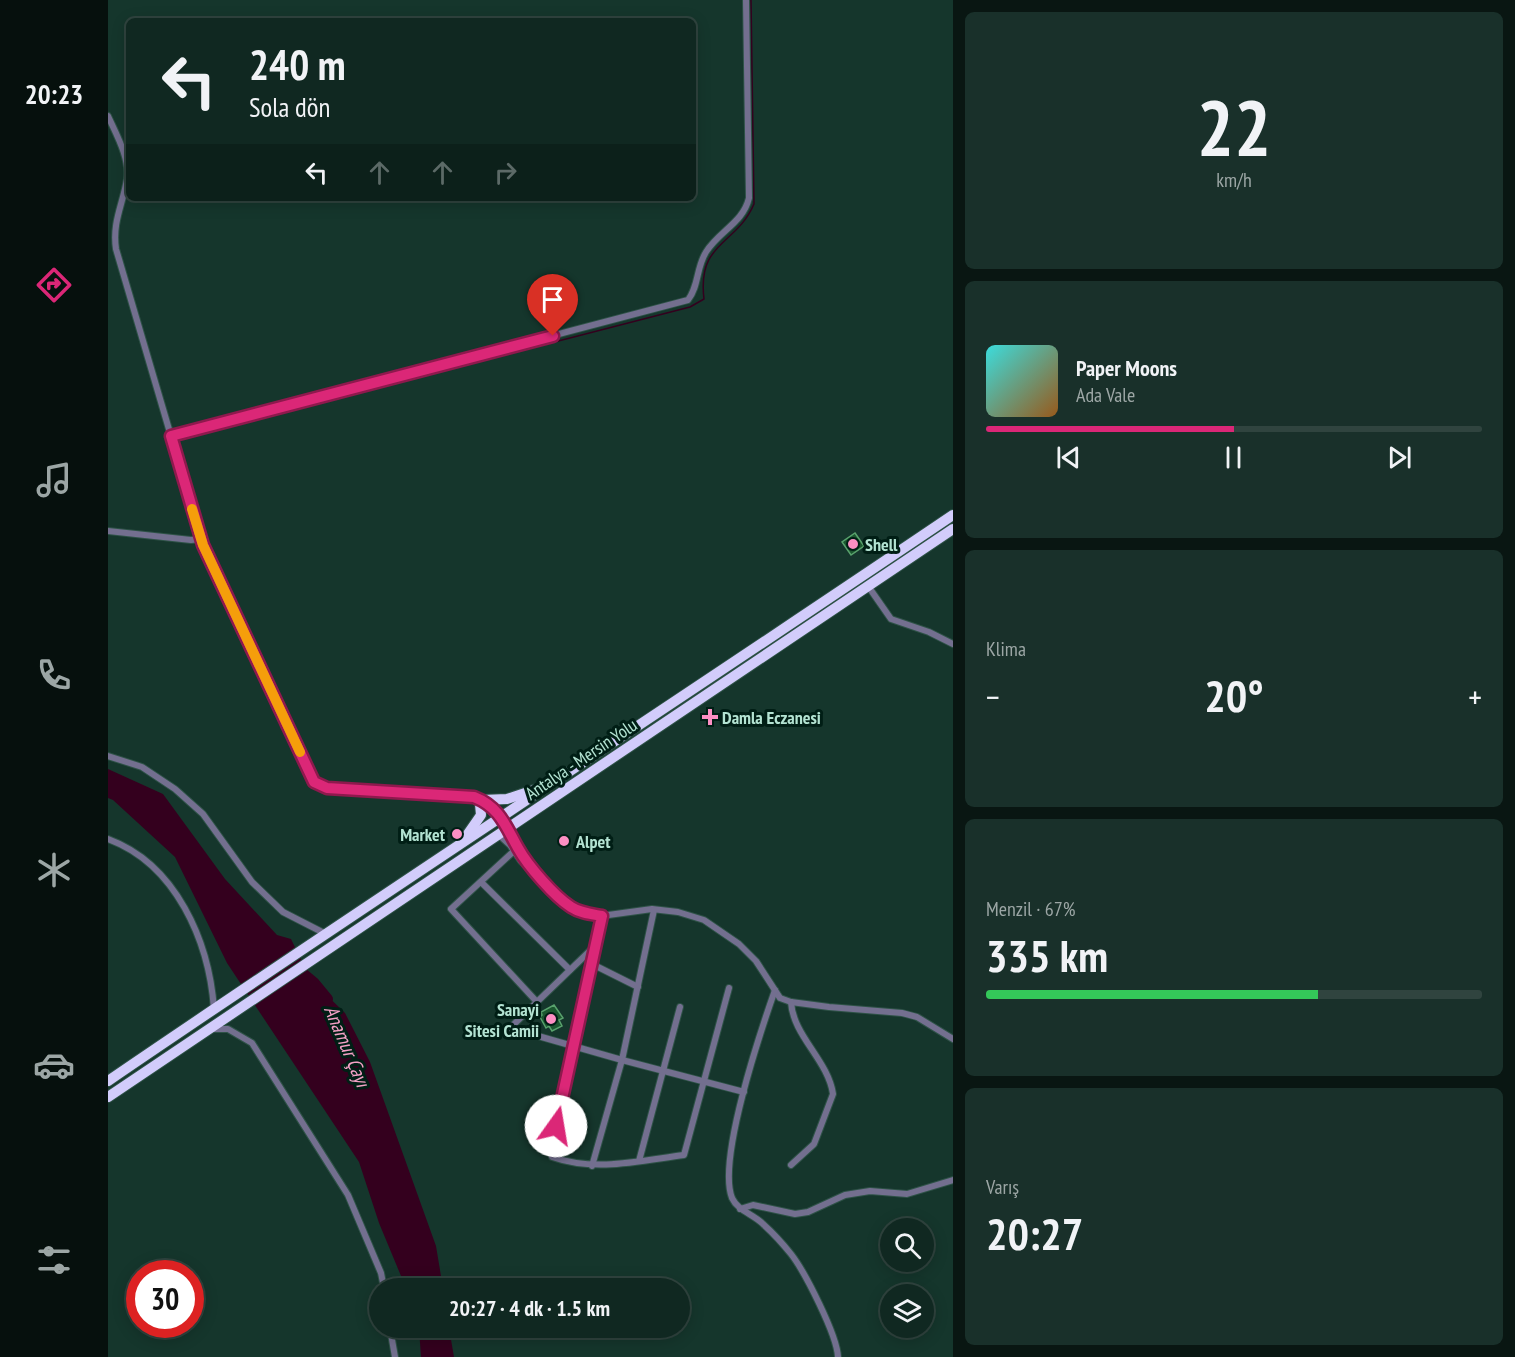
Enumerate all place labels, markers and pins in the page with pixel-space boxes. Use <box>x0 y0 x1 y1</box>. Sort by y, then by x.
pin <box>527 274 578 336</box>
place label: Shell <box>865 533 898 556</box>
marker: Shell <box>846 537 860 551</box>
place label: Damla Eczanesi <box>722 706 821 729</box>
marker: Damla Eczanesi <box>703 710 717 724</box>
place label: Market <box>400 823 446 846</box>
marker: Market <box>450 827 464 841</box>
place label: Alpet <box>575 830 611 853</box>
marker: Alpet <box>557 834 571 848</box>
place label: Sanayi Sitesi Camii <box>465 998 539 1042</box>
marker: Sanayi Sitesi Camii <box>544 1012 558 1026</box>

